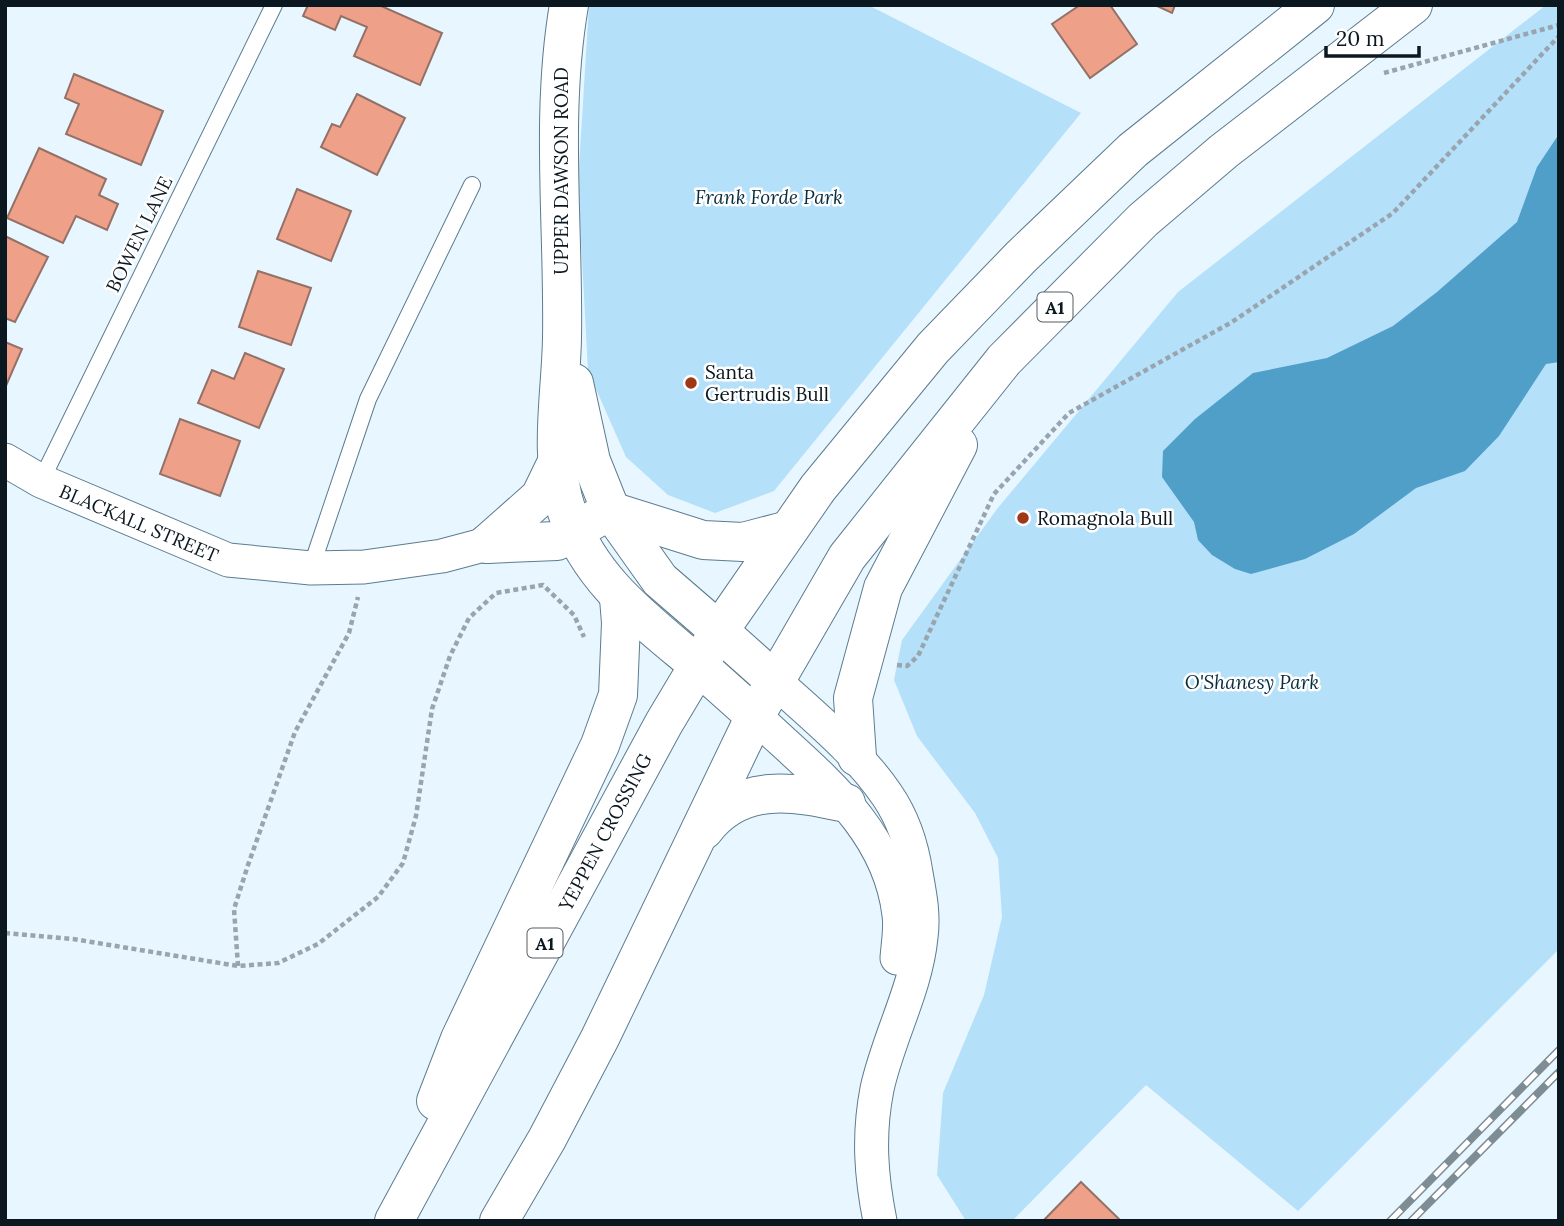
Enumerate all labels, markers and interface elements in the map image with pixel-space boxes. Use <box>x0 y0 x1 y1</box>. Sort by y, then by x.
scale bar <box>1326 14 1419 58</box>
text: 20 m <box>1336 25 1385 52</box>
street label: UPPER DAWSON ROAD <box>549 67 573 275</box>
street label: BOWEN LANE <box>101 172 177 296</box>
park label: Frank Forde Park <box>695 185 843 209</box>
road number: A1 <box>1038 292 1072 321</box>
place label: Santa Gertrudis Bull <box>705 360 829 406</box>
marker: Santa Gertrudis Bull <box>683 375 699 391</box>
street label: BLACKALL STREET <box>56 479 222 567</box>
place label: Romagnola Bull <box>1037 506 1173 530</box>
marker: Romagnola Bull <box>1015 510 1031 526</box>
park label: O'Shanesy Park <box>1185 670 1319 694</box>
street label: YEPPEN CROSSING <box>553 749 657 916</box>
road number: A1 <box>528 928 562 958</box>

